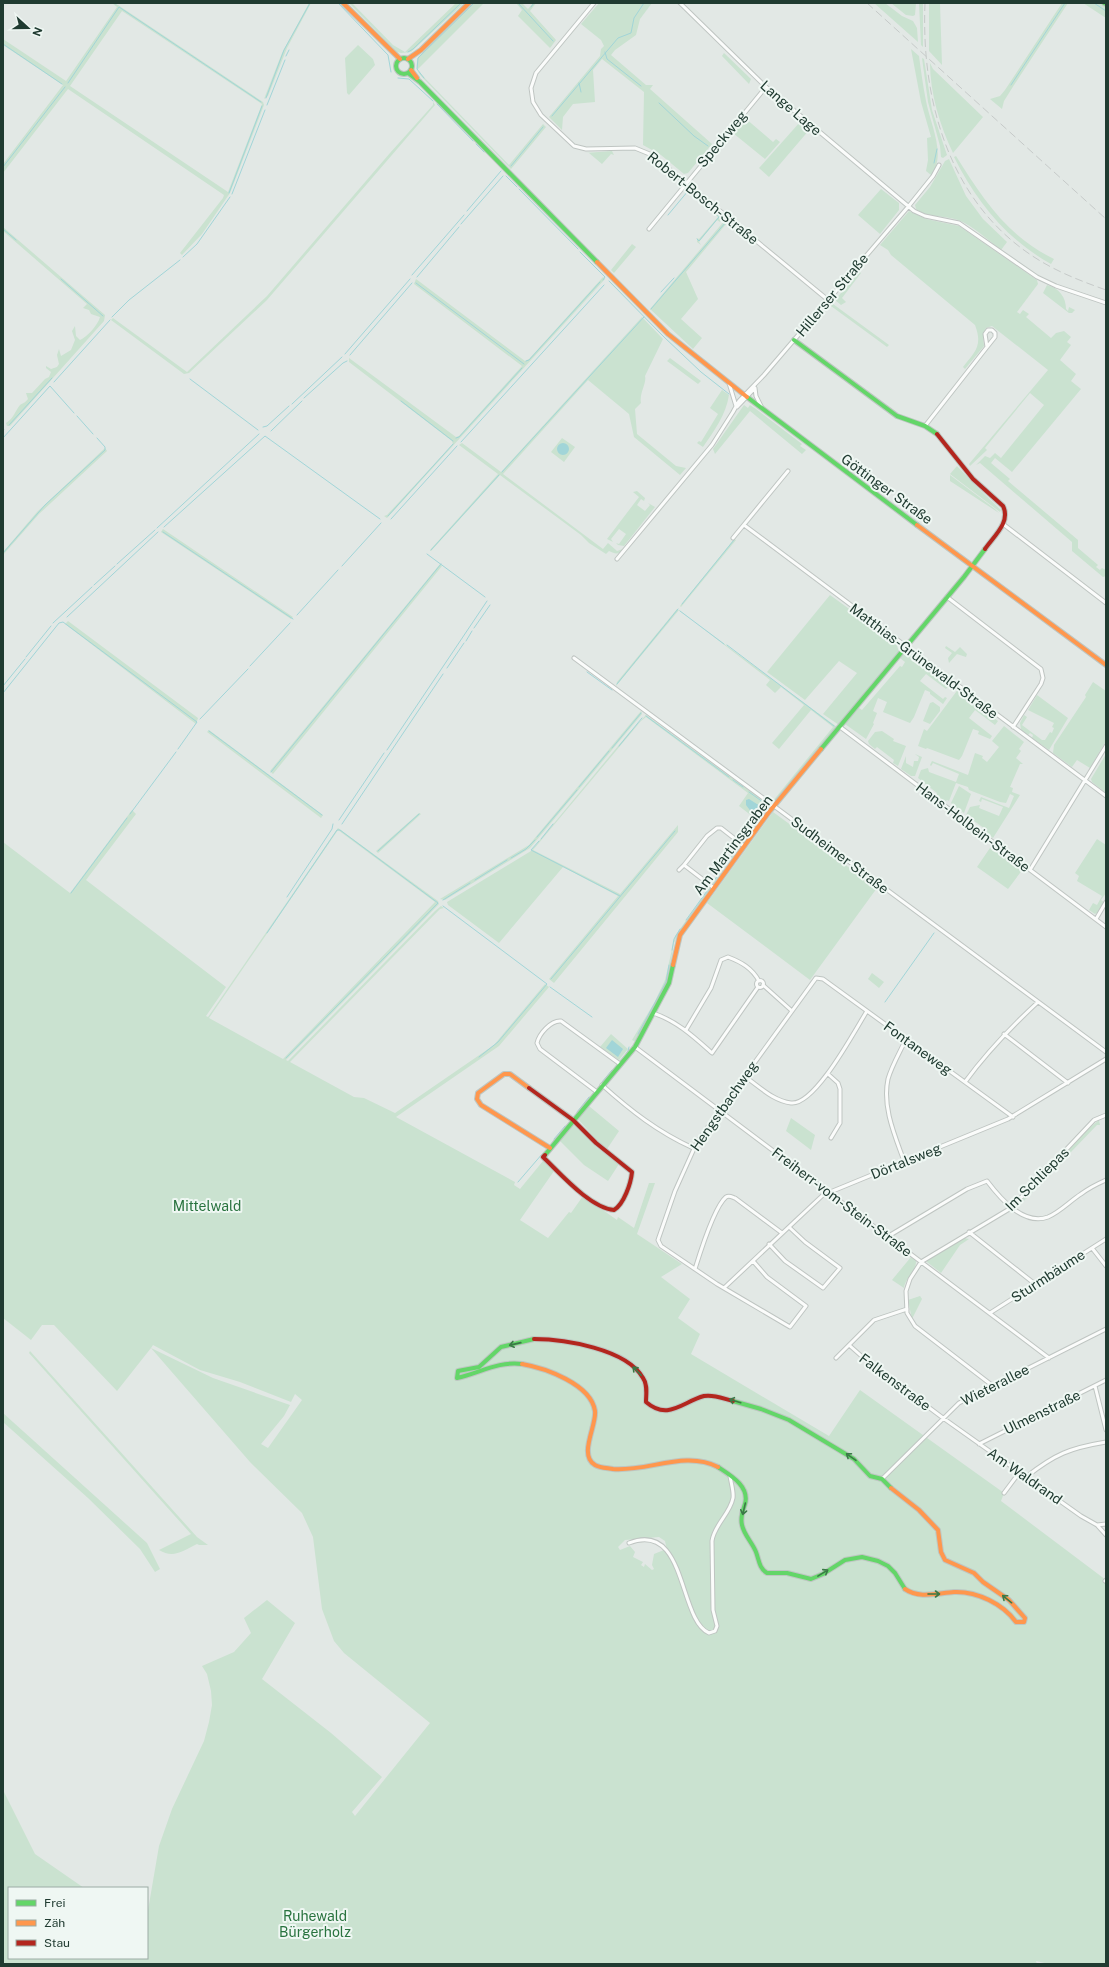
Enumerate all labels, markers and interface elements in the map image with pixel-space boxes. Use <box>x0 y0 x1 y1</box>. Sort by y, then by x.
north arrow <box>8 8 48 48</box>
text: N <box>30 25 44 38</box>
street label: Lange Lage <box>757 77 825 139</box>
street label: Speckweg <box>694 107 750 170</box>
street label: Robert-Bosch-Straße <box>644 148 762 248</box>
street label: Hillerser Straße <box>793 250 871 340</box>
street label: Göttinger Straße <box>838 451 936 527</box>
street label: Matthias-Grünewald-Straße <box>847 600 1001 722</box>
street label: Hans-Holbein-Straße <box>913 779 1033 875</box>
street label: Am Martinsgraben <box>690 792 776 898</box>
street label: Sudheimer Straße <box>788 813 892 897</box>
street label: Fontaneweg <box>881 1018 955 1078</box>
street label: Hengstbachweg <box>687 1058 761 1154</box>
street label: Dörtalsweg <box>868 1140 944 1182</box>
street label: Freiherr-vom-Stein-Straße <box>769 1144 915 1260</box>
street label: Im Schliepas <box>1002 1144 1072 1214</box>
park label: Mittelwald <box>173 1198 241 1214</box>
street label: Sturmbäume <box>1008 1246 1088 1306</box>
one-way arrow <box>508 1340 521 1348</box>
street label: Falkenstraße <box>856 1350 934 1414</box>
street label: Wieterallee <box>958 1361 1032 1409</box>
one-way arrow <box>632 1366 642 1376</box>
street label: Ulmenstraße <box>1001 1386 1083 1438</box>
one-way arrow <box>729 1397 742 1404</box>
street label: Am Waldrand <box>985 1444 1065 1508</box>
one-way arrow <box>846 1453 857 1461</box>
one-way arrow <box>739 1502 747 1515</box>
one-way arrow <box>817 1569 829 1577</box>
one-way arrow <box>927 1590 940 1598</box>
one-way arrow <box>1002 1595 1013 1604</box>
legend <box>8 1887 148 1959</box>
text: Frei <box>44 1896 66 1910</box>
park label: Ruhewald Bürgerholz <box>279 1908 351 1940</box>
text: Zäh <box>44 1916 65 1930</box>
text: Stau <box>44 1936 70 1950</box>

